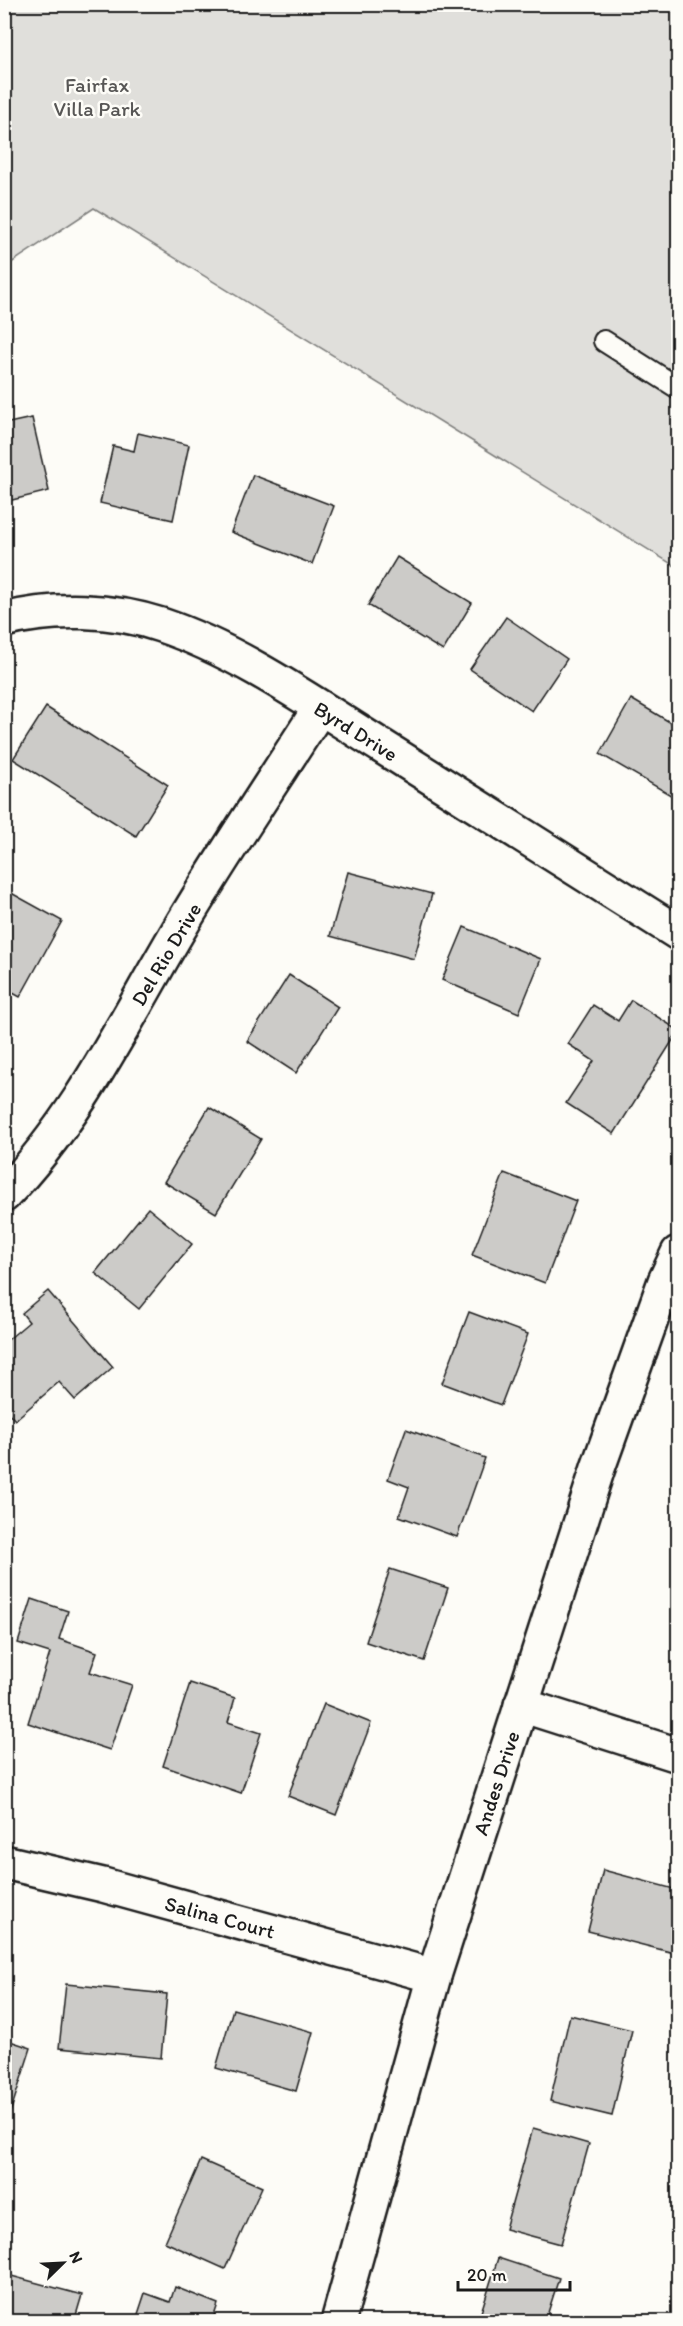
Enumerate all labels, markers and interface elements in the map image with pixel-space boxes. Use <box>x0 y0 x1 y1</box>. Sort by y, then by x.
park label: Fairfax Villa Park <box>54 72 141 121</box>
street label: Byrd Drive <box>309 695 403 767</box>
street label: Del Rio Drive <box>125 898 207 1010</box>
street label: Andes Drive <box>467 1728 525 1838</box>
street label: Salina Court <box>162 1890 278 1944</box>
north arrow <box>33 2233 93 2293</box>
text: N <box>65 2248 87 2266</box>
scale bar <box>458 2254 570 2292</box>
text: 20 m <box>467 2264 507 2286</box>

